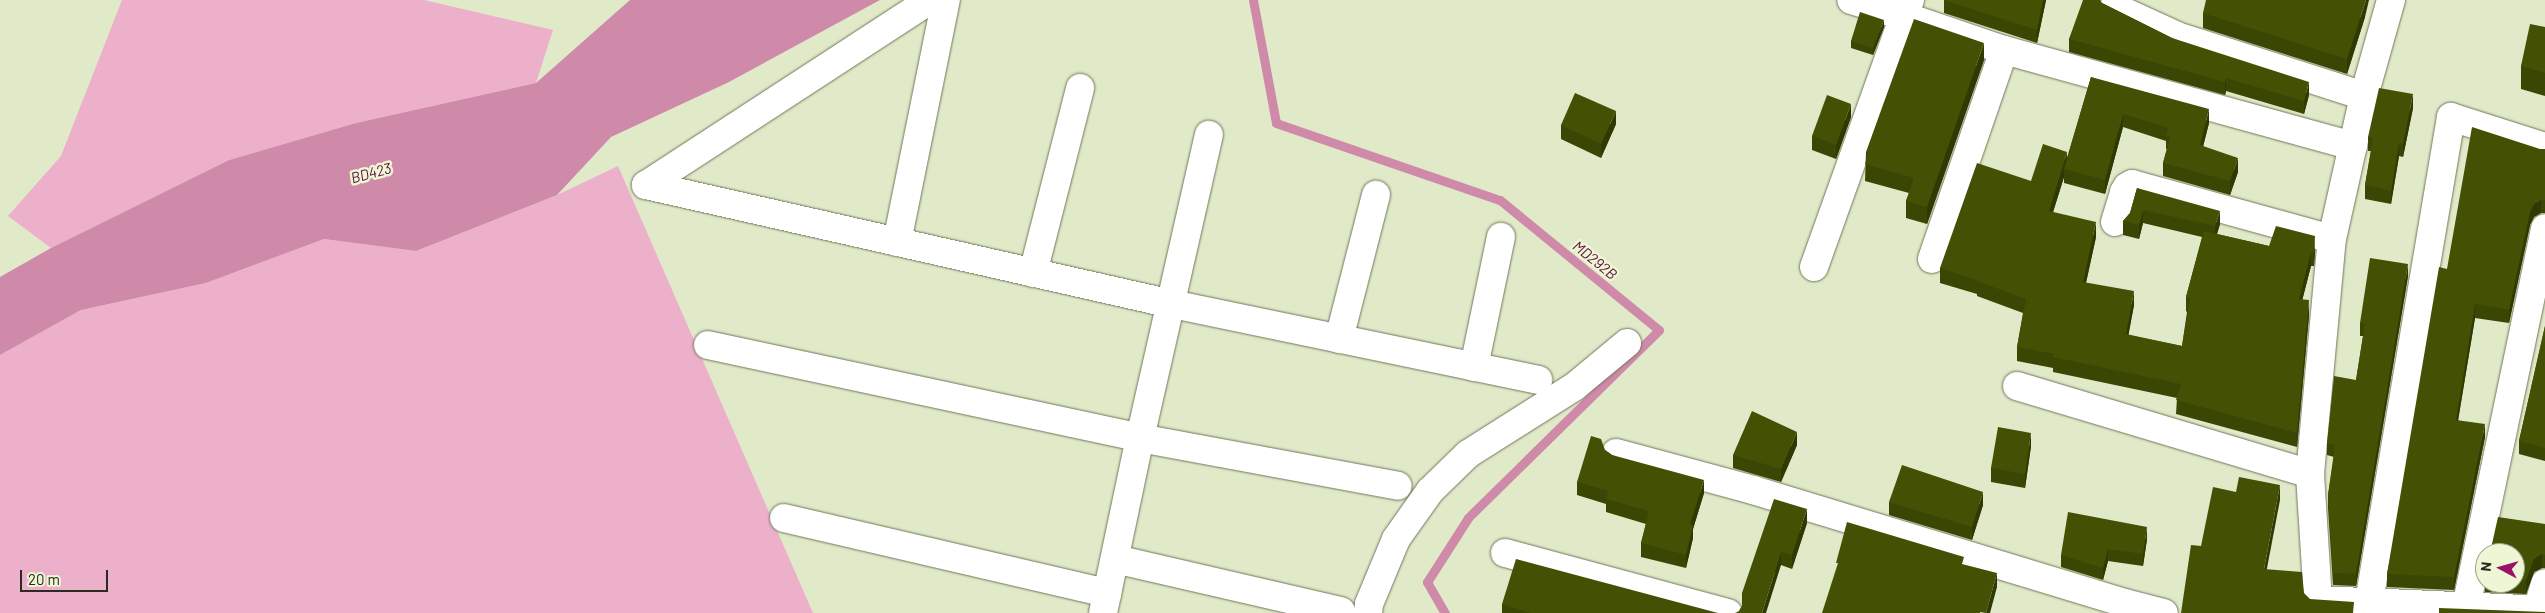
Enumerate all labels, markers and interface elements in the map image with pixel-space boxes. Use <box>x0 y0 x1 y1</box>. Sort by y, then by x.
water label: BD423 <box>349 159 393 187</box>
water label: MD292B <box>1569 237 1621 283</box>
north arrow <box>2475 543 2525 593</box>
scale bar <box>22 560 110 592</box>
text: N <box>2477 561 2495 572</box>
text: 20 m <box>28 570 60 588</box>

